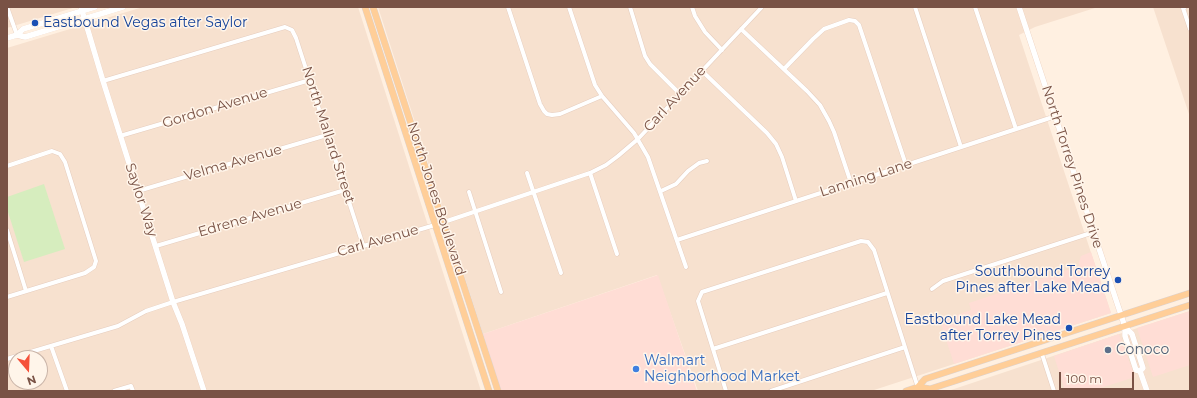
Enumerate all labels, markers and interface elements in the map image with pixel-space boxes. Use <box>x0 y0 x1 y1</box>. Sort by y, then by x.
place label: Eastbound Vegas after Saylor <box>43 15 248 31</box>
marker: Eastbound Vegas after Saylor <box>30 18 40 28</box>
street label: Carl Avenue <box>640 63 710 135</box>
street label: North Mallard Street <box>298 64 358 206</box>
street label: North Torrey Pines Drive <box>1038 83 1106 251</box>
street label: Gordon Avenue <box>160 84 270 132</box>
street label: North Jones Boulevard <box>403 120 469 278</box>
street label: Velma Avenue <box>182 141 284 185</box>
street label: Lanning Lane <box>818 155 914 201</box>
street label: Saylor Way <box>121 161 161 239</box>
street label: Edrene Avenue <box>196 195 304 241</box>
street label: Carl Avenue <box>335 221 421 261</box>
place label: Southbound Torrey Pines after Lake Mead <box>956 264 1110 296</box>
marker: Southbound Torrey Pines after Lake Mead <box>1113 275 1123 285</box>
place label: Eastbound Lake Mead after Torrey Pines <box>905 312 1061 344</box>
marker: Eastbound Lake Mead after Torrey Pines <box>1064 323 1074 333</box>
place label: Conoco <box>1116 342 1169 358</box>
marker: Conoco <box>1103 345 1113 355</box>
north arrow <box>8 350 48 390</box>
place label: Walmart Neighborhood Market <box>644 353 800 386</box>
marker: Walmart Neighborhood Market <box>631 364 641 374</box>
scale bar <box>1061 364 1136 390</box>
text: 100 m <box>1066 371 1102 386</box>
text: N <box>25 372 38 388</box>

